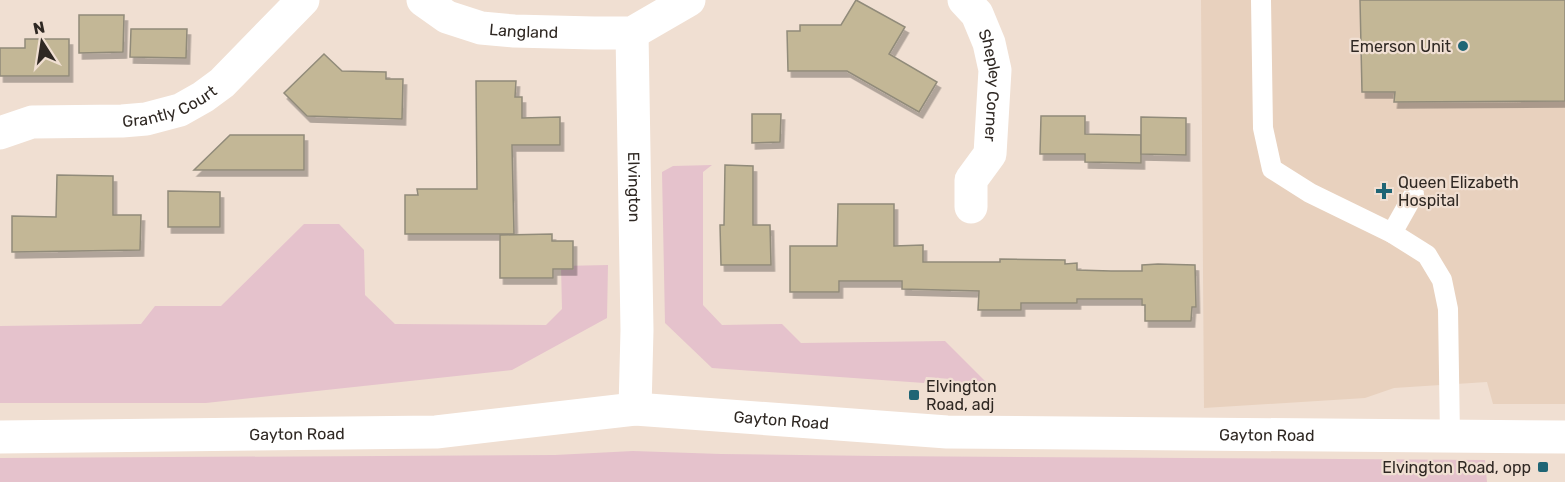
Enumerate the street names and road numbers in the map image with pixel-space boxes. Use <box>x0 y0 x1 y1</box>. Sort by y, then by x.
street label: Langland <box>488 19 558 42</box>
street label: Shepley Corner <box>975 26 1004 142</box>
street label: Grantly Court <box>122 81 220 130</box>
street label: Elvington <box>624 151 645 223</box>
street label: Gayton Road <box>733 407 830 433</box>
street label: Gayton Road <box>249 424 345 444</box>
street label: Gayton Road <box>1219 425 1315 444</box>

